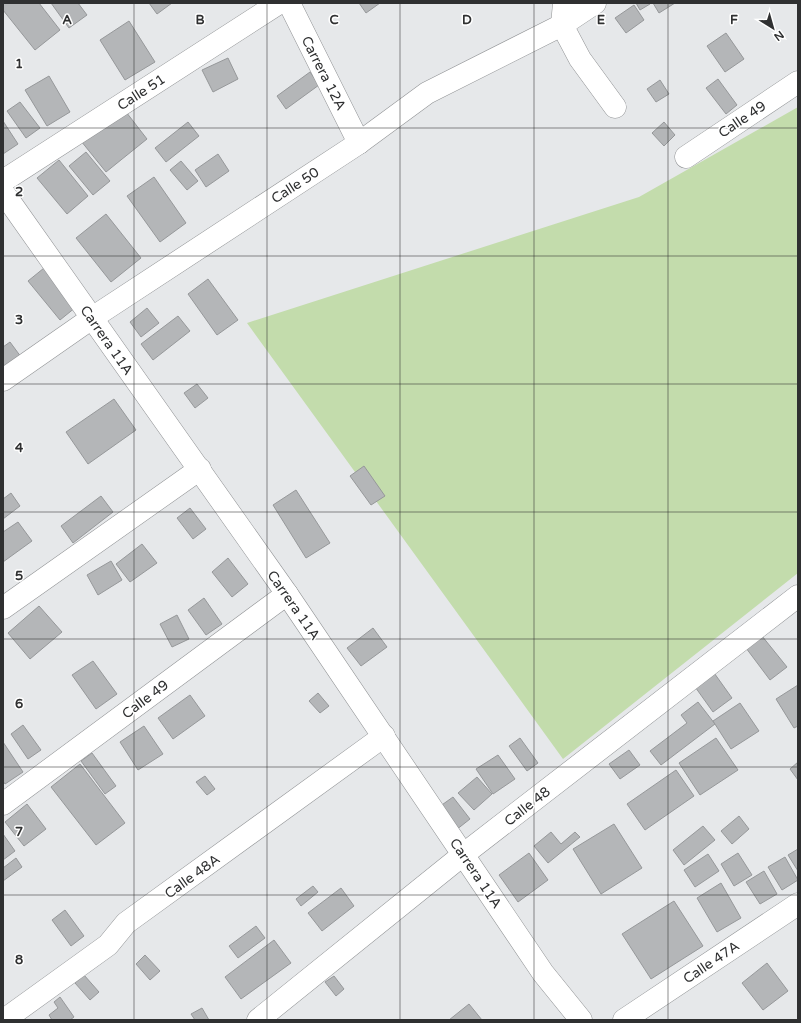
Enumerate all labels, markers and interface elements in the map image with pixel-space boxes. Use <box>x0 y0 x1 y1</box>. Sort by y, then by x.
north arrow <box>753 8 793 48</box>
text: A <box>62 12 72 28</box>
text: B <box>195 12 205 28</box>
text: C <box>329 12 339 28</box>
text: D <box>462 12 472 28</box>
text: E <box>597 12 605 28</box>
text: F <box>730 12 738 28</box>
text: N <box>771 28 786 43</box>
street label: Carrera 12A <box>298 33 350 113</box>
text: 1 <box>15 56 23 72</box>
street label: Calle 51 <box>114 71 168 114</box>
street label: Calle 49 <box>715 97 769 141</box>
street label: Calle 50 <box>268 164 323 207</box>
text: 2 <box>15 184 23 200</box>
street label: Carrera 11A <box>76 302 137 378</box>
text: 3 <box>15 312 23 328</box>
text: 4 <box>15 440 24 456</box>
street label: Carrera 11A <box>263 567 324 643</box>
text: 5 <box>15 568 23 584</box>
street label: Calle 49 <box>119 676 172 722</box>
text: 6 <box>15 696 23 712</box>
street label: Calle 48 <box>501 783 554 830</box>
text: 7 <box>15 824 23 840</box>
street label: Carrera 11A <box>446 835 505 912</box>
street label: Calle 48A <box>161 851 223 902</box>
street label: Calle 47A <box>680 937 743 987</box>
text: 8 <box>15 952 23 968</box>

